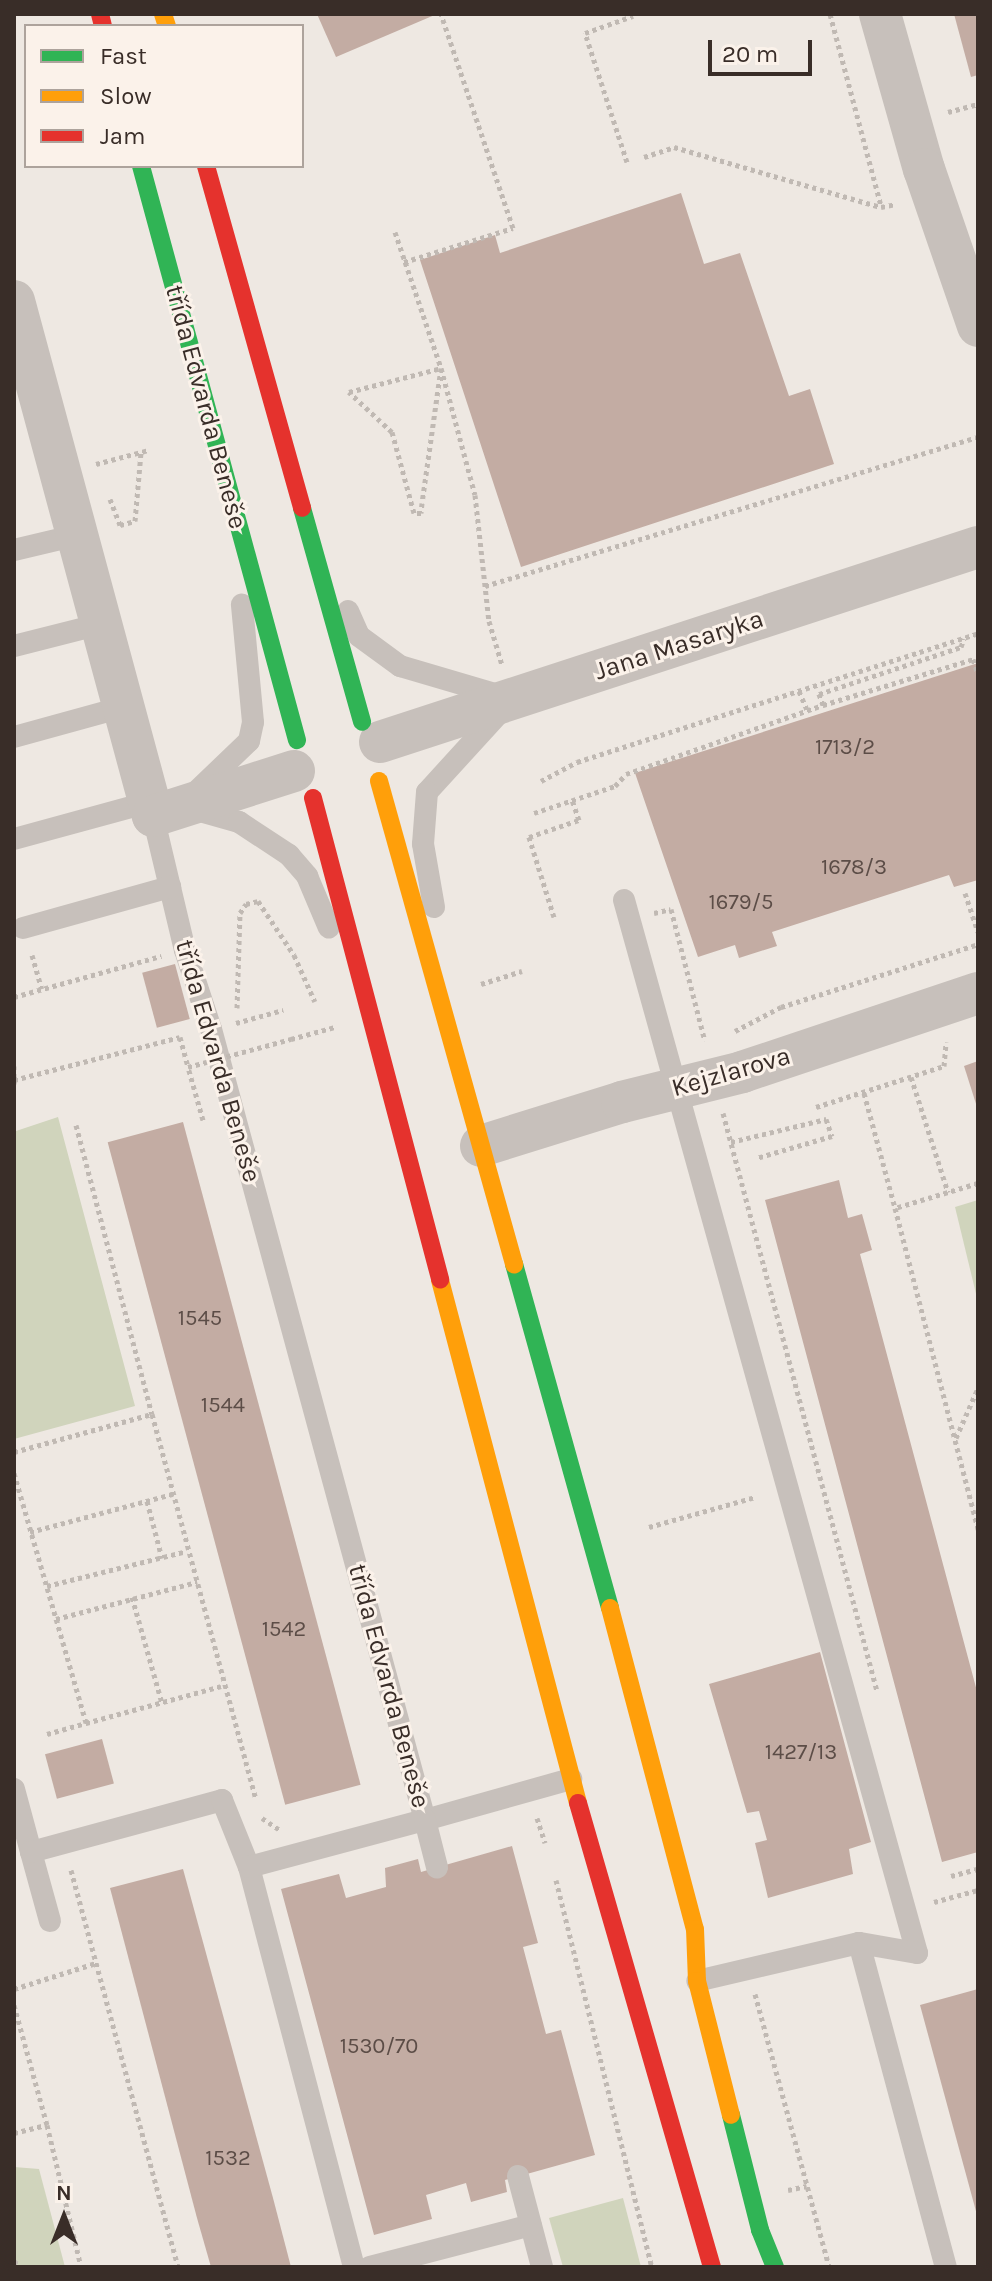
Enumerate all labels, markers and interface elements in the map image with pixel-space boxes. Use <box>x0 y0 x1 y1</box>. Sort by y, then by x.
legend <box>24 24 304 168</box>
scale bar <box>712 24 816 74</box>
text: 20 m <box>722 40 778 68</box>
text: Fast <box>100 42 147 70</box>
text: Slow <box>100 82 152 110</box>
text: Jam <box>100 122 145 150</box>
street label: třída Edvarda Beneše <box>158 282 254 532</box>
street label: Jana Masaryka <box>591 603 767 687</box>
house number: 1713/2 <box>815 735 875 761</box>
house number: 1678/3 <box>821 855 887 881</box>
house number: 1679/5 <box>709 890 773 916</box>
street label: třída Edvarda Beneše <box>168 936 268 1186</box>
street label: Kejzlarova <box>668 1040 794 1104</box>
house number: 1545 <box>178 1306 222 1332</box>
house number: 1544 <box>201 1393 245 1419</box>
street label: třída Edvarda Beneše <box>341 1561 437 1811</box>
house number: 1542 <box>262 1617 306 1643</box>
house number: 1427/13 <box>765 1740 837 1766</box>
house number: 1530/70 <box>340 2034 418 2060</box>
house number: 1532 <box>205 2146 251 2172</box>
north arrow <box>24 2177 104 2257</box>
text: N <box>56 2180 72 2206</box>

